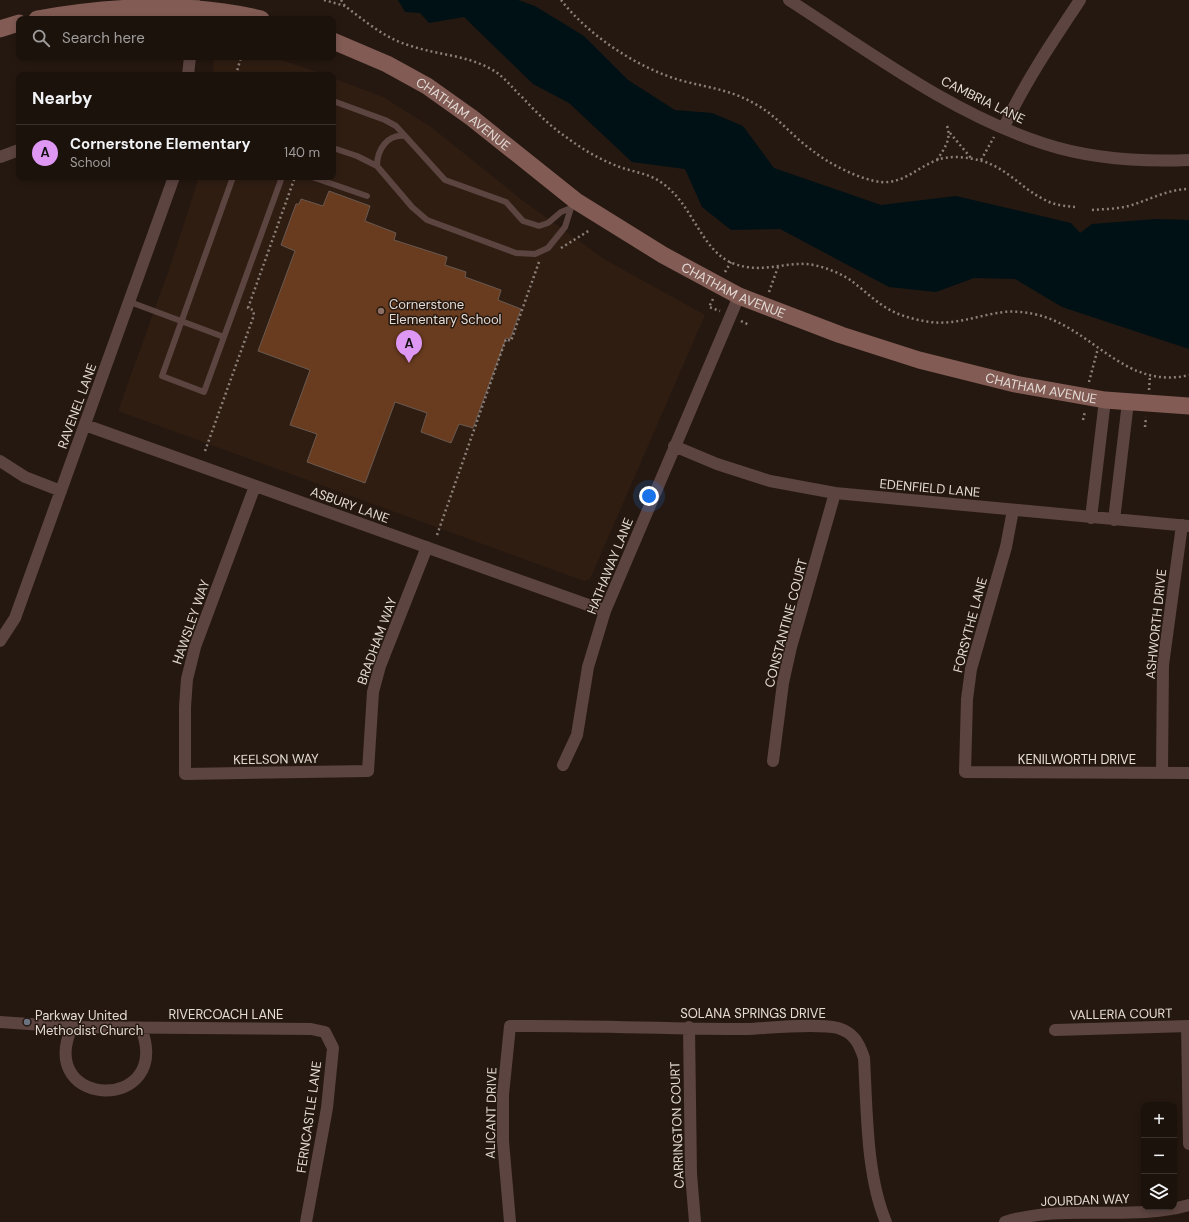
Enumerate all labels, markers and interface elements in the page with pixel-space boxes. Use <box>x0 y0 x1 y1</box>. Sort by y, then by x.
search box <box>16 16 336 60</box>
icon: search <box>30 27 52 49</box>
text: Search here <box>62 28 145 48</box>
street label: CAMBRIA LANE <box>938 72 1028 128</box>
street label: CHATHAM AVENUE <box>413 73 514 154</box>
text: Nearby <box>32 87 92 109</box>
text: Cornerstone Elementary <box>70 134 250 154</box>
text: A <box>40 144 50 161</box>
text: 140 m <box>284 144 320 161</box>
text: School <box>70 154 111 171</box>
street label: CHATHAM AVENUE <box>679 258 788 322</box>
place label: Cornerstone Elementary School <box>389 296 502 328</box>
marker: Cornerstone Elementary School <box>376 306 386 316</box>
pin: A <box>396 330 422 363</box>
street label: RAVENEL LANE <box>54 361 100 451</box>
street label: CHATHAM AVENUE <box>984 368 1098 407</box>
street label: EDENFIELD LANE <box>879 475 981 501</box>
street label: ASBURY LANE <box>308 483 392 527</box>
your location <box>639 486 659 506</box>
street label: HATHAWAY LANE <box>583 515 637 617</box>
street label: CONSTANTINE COURT <box>761 557 811 689</box>
street label: ASHWORTH DRIVE <box>1142 568 1170 680</box>
street label: FORSYTHE LANE <box>949 575 991 675</box>
street label: HAWSLEY WAY <box>169 577 214 667</box>
street label: BRADHAM WAY <box>353 594 401 687</box>
street label: KEELSON WAY <box>233 750 319 768</box>
street label: KENILWORTH DRIVE <box>1018 751 1136 768</box>
street label: SOLANA SPRINGS DRIVE <box>680 1005 826 1022</box>
street label: VALLERIA COURT <box>1069 1005 1173 1023</box>
street label: RIVERCOACH LANE <box>169 1006 283 1023</box>
place label: Parkway United Methodist Church <box>35 1007 143 1039</box>
marker: Parkway United Methodist Church <box>22 1017 32 1027</box>
street label: FERNCASTLE LANE <box>293 1060 325 1174</box>
street label: CARRINGTON COURT <box>666 1061 688 1189</box>
street label: ALICANT DRIVE <box>482 1067 500 1159</box>
map controls <box>1141 1102 1177 1210</box>
button: + <box>1141 1102 1177 1138</box>
button: − <box>1141 1138 1177 1174</box>
button: layers <box>1141 1174 1177 1210</box>
street label: JOURDAN WAY <box>1040 1190 1130 1210</box>

